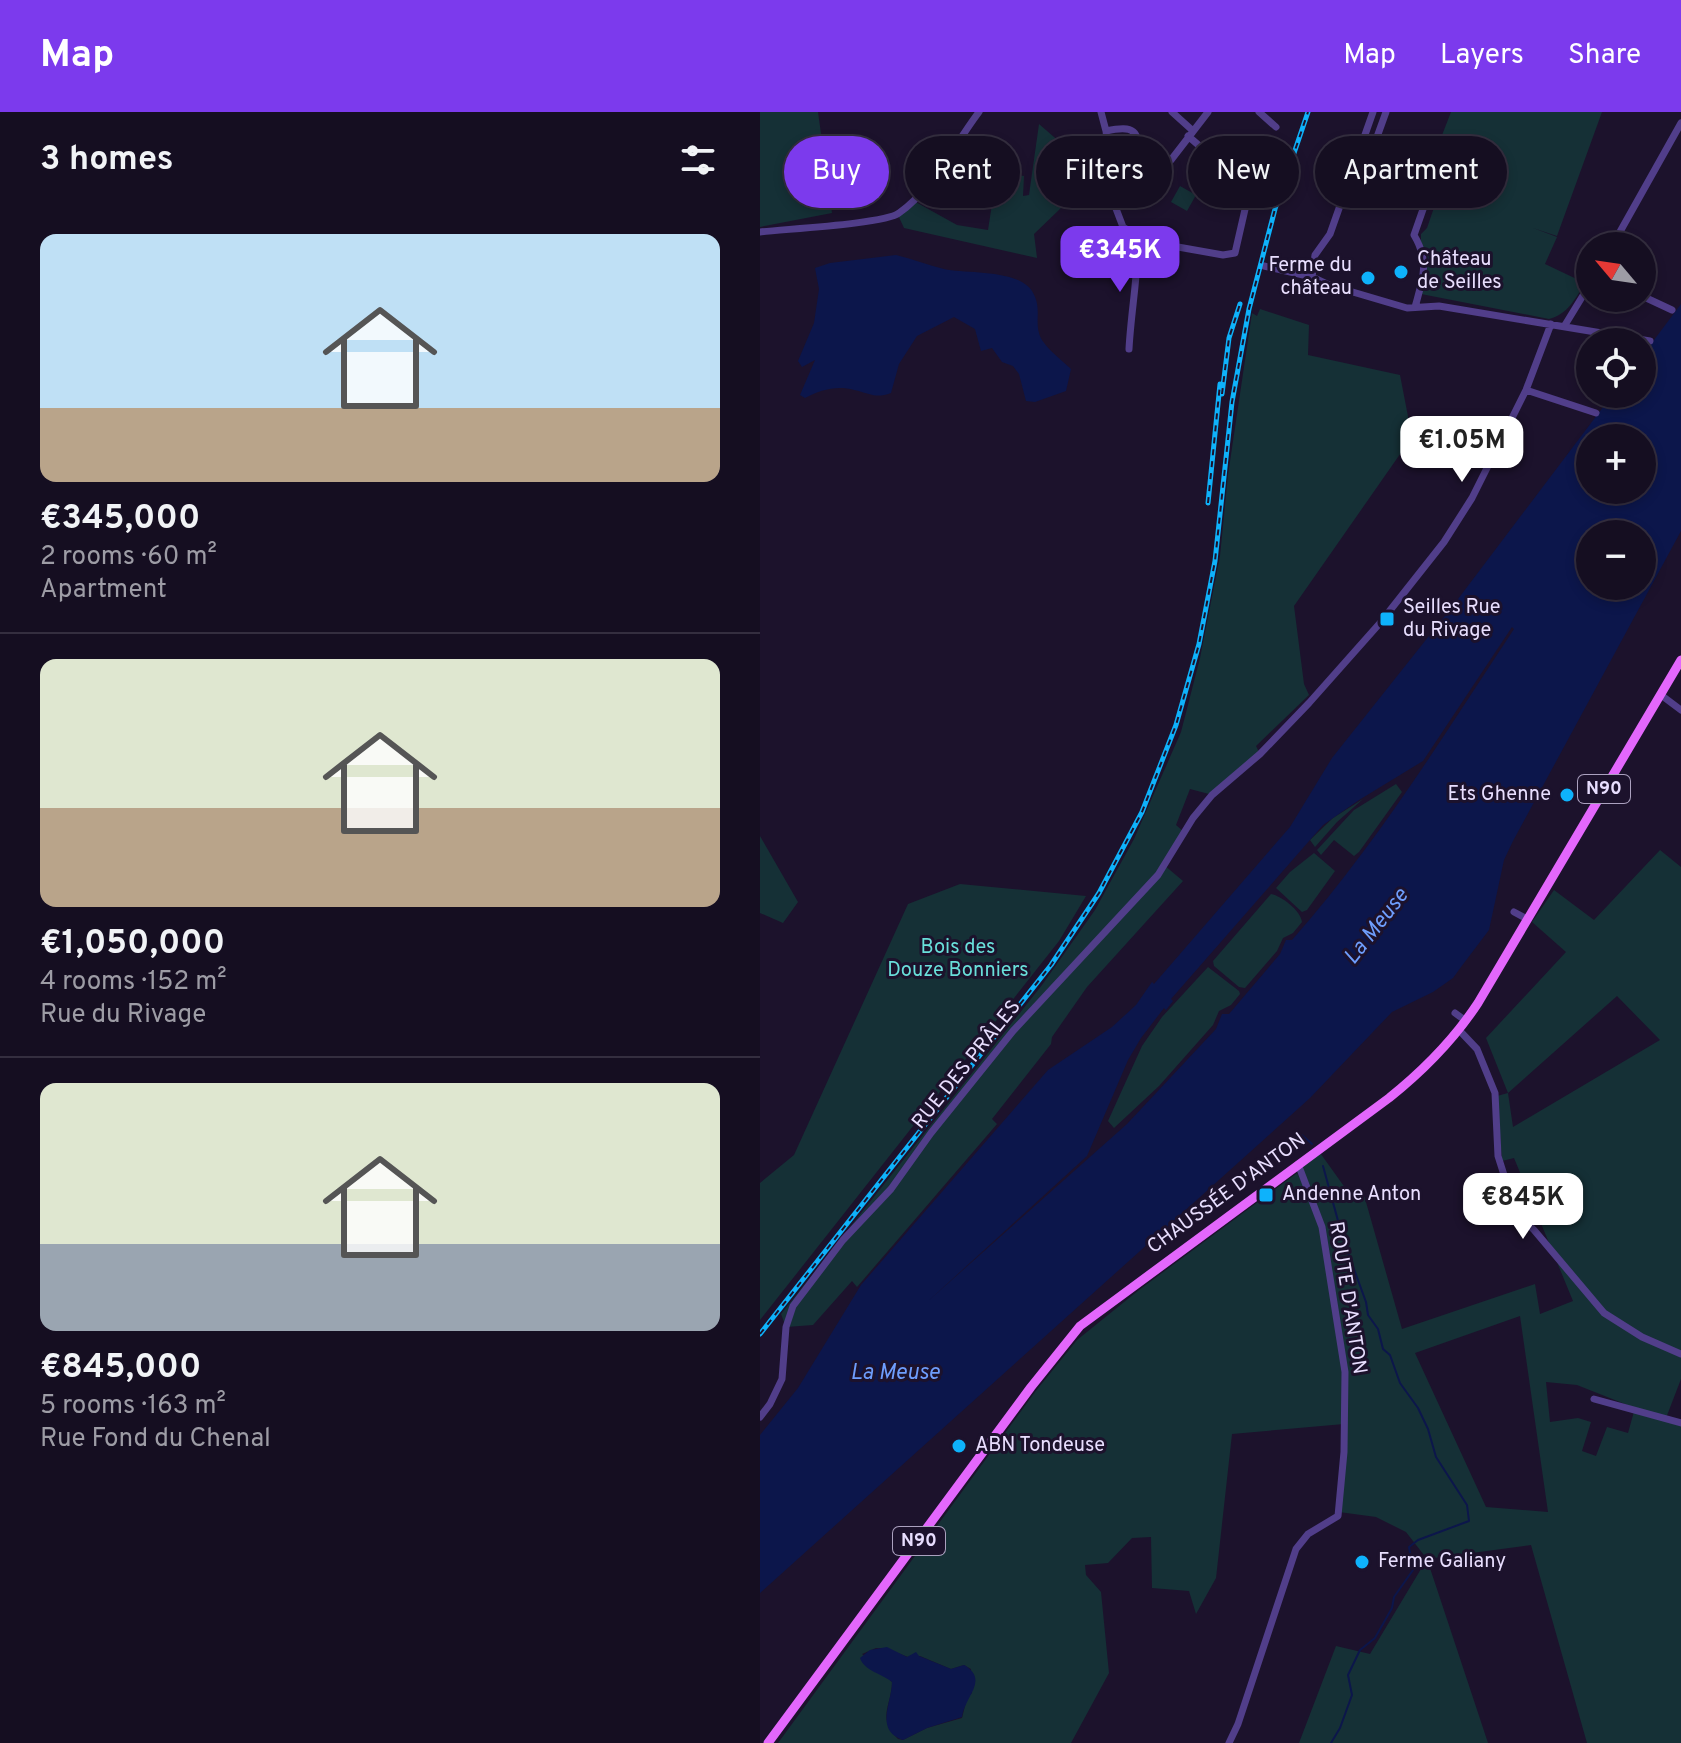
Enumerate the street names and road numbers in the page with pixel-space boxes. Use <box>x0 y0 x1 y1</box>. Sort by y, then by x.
road number: N90 <box>1578 775 1630 803</box>
street label: RUE DES PRÂLES <box>905 994 1027 1135</box>
street label: CHAUSSÉE D'ANTON <box>1141 1126 1312 1260</box>
street label: ROUTE D'ANTON <box>1322 1220 1372 1376</box>
road number: N90 <box>893 1527 945 1555</box>

